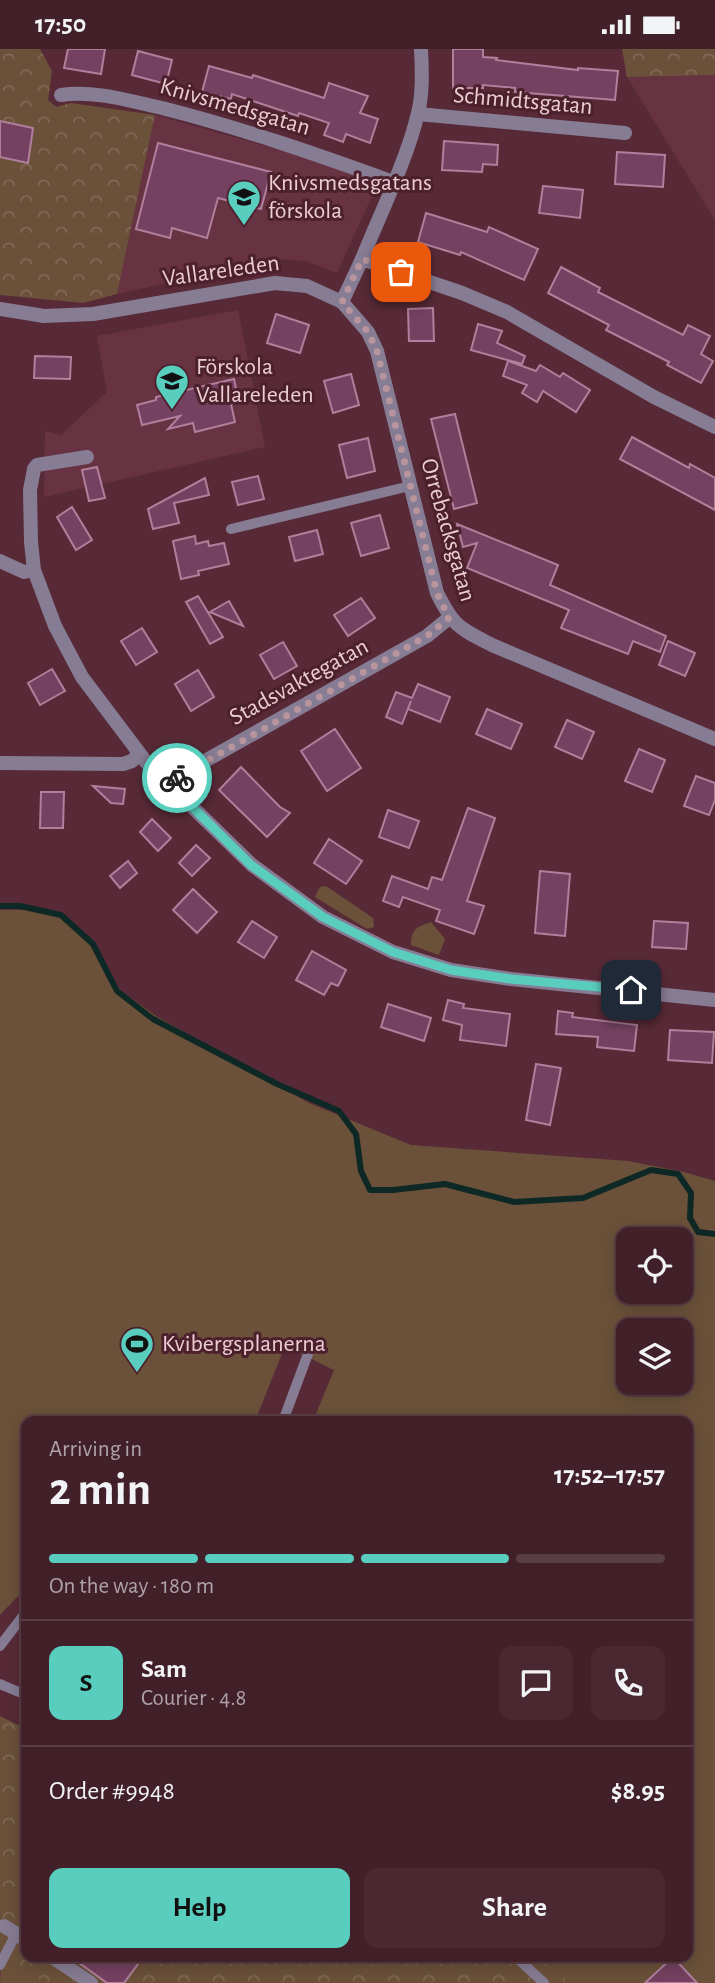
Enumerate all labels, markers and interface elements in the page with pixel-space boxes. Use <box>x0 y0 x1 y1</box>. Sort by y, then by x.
text: 17:50 <box>35 11 86 37</box>
street label: Knivsmedsgatan <box>157 74 313 140</box>
street label: Schmidtsgatan <box>452 83 594 119</box>
place label: Knivsmedsgatans förskola <box>268 171 432 223</box>
school or university icon: Knivsmedsgatans förskola <box>225 178 263 227</box>
pin <box>371 242 431 302</box>
street label: Vallareleden <box>161 251 281 291</box>
icon: bag <box>382 253 420 291</box>
place label: Förskola Vallareleden <box>196 355 314 407</box>
school or university icon: Förskola Vallareleden <box>153 362 191 411</box>
street label: Orrebacksgatan <box>416 456 480 604</box>
street label: Stadsvaktegatan <box>226 634 372 730</box>
courier <box>142 743 212 813</box>
icon: bike <box>158 759 196 797</box>
pin <box>601 960 661 1020</box>
icon: home <box>612 971 650 1009</box>
map controls <box>616 1227 693 1395</box>
button: locate <box>616 1227 693 1304</box>
button: layers <box>616 1318 693 1395</box>
sports icon: Kvibergsplanerna <box>118 1325 156 1374</box>
place label: Kvibergsplanerna <box>162 1332 326 1356</box>
text: Arriving in <box>49 1438 142 1461</box>
text: 17:52–17:57 <box>554 1462 665 1488</box>
text: 2 min <box>49 1467 151 1513</box>
text: On the way · 180 m <box>49 1575 214 1598</box>
button: chat <box>499 1646 573 1720</box>
button: phone <box>591 1646 665 1720</box>
text: Sam <box>141 1656 187 1682</box>
text: S <box>80 1670 92 1696</box>
text: Courier · 4.8 <box>141 1687 246 1710</box>
text: Order #9948 <box>49 1778 175 1804</box>
text: $8.95 <box>611 1778 665 1804</box>
button: Help <box>49 1868 350 1948</box>
button: Share <box>364 1868 665 1948</box>

